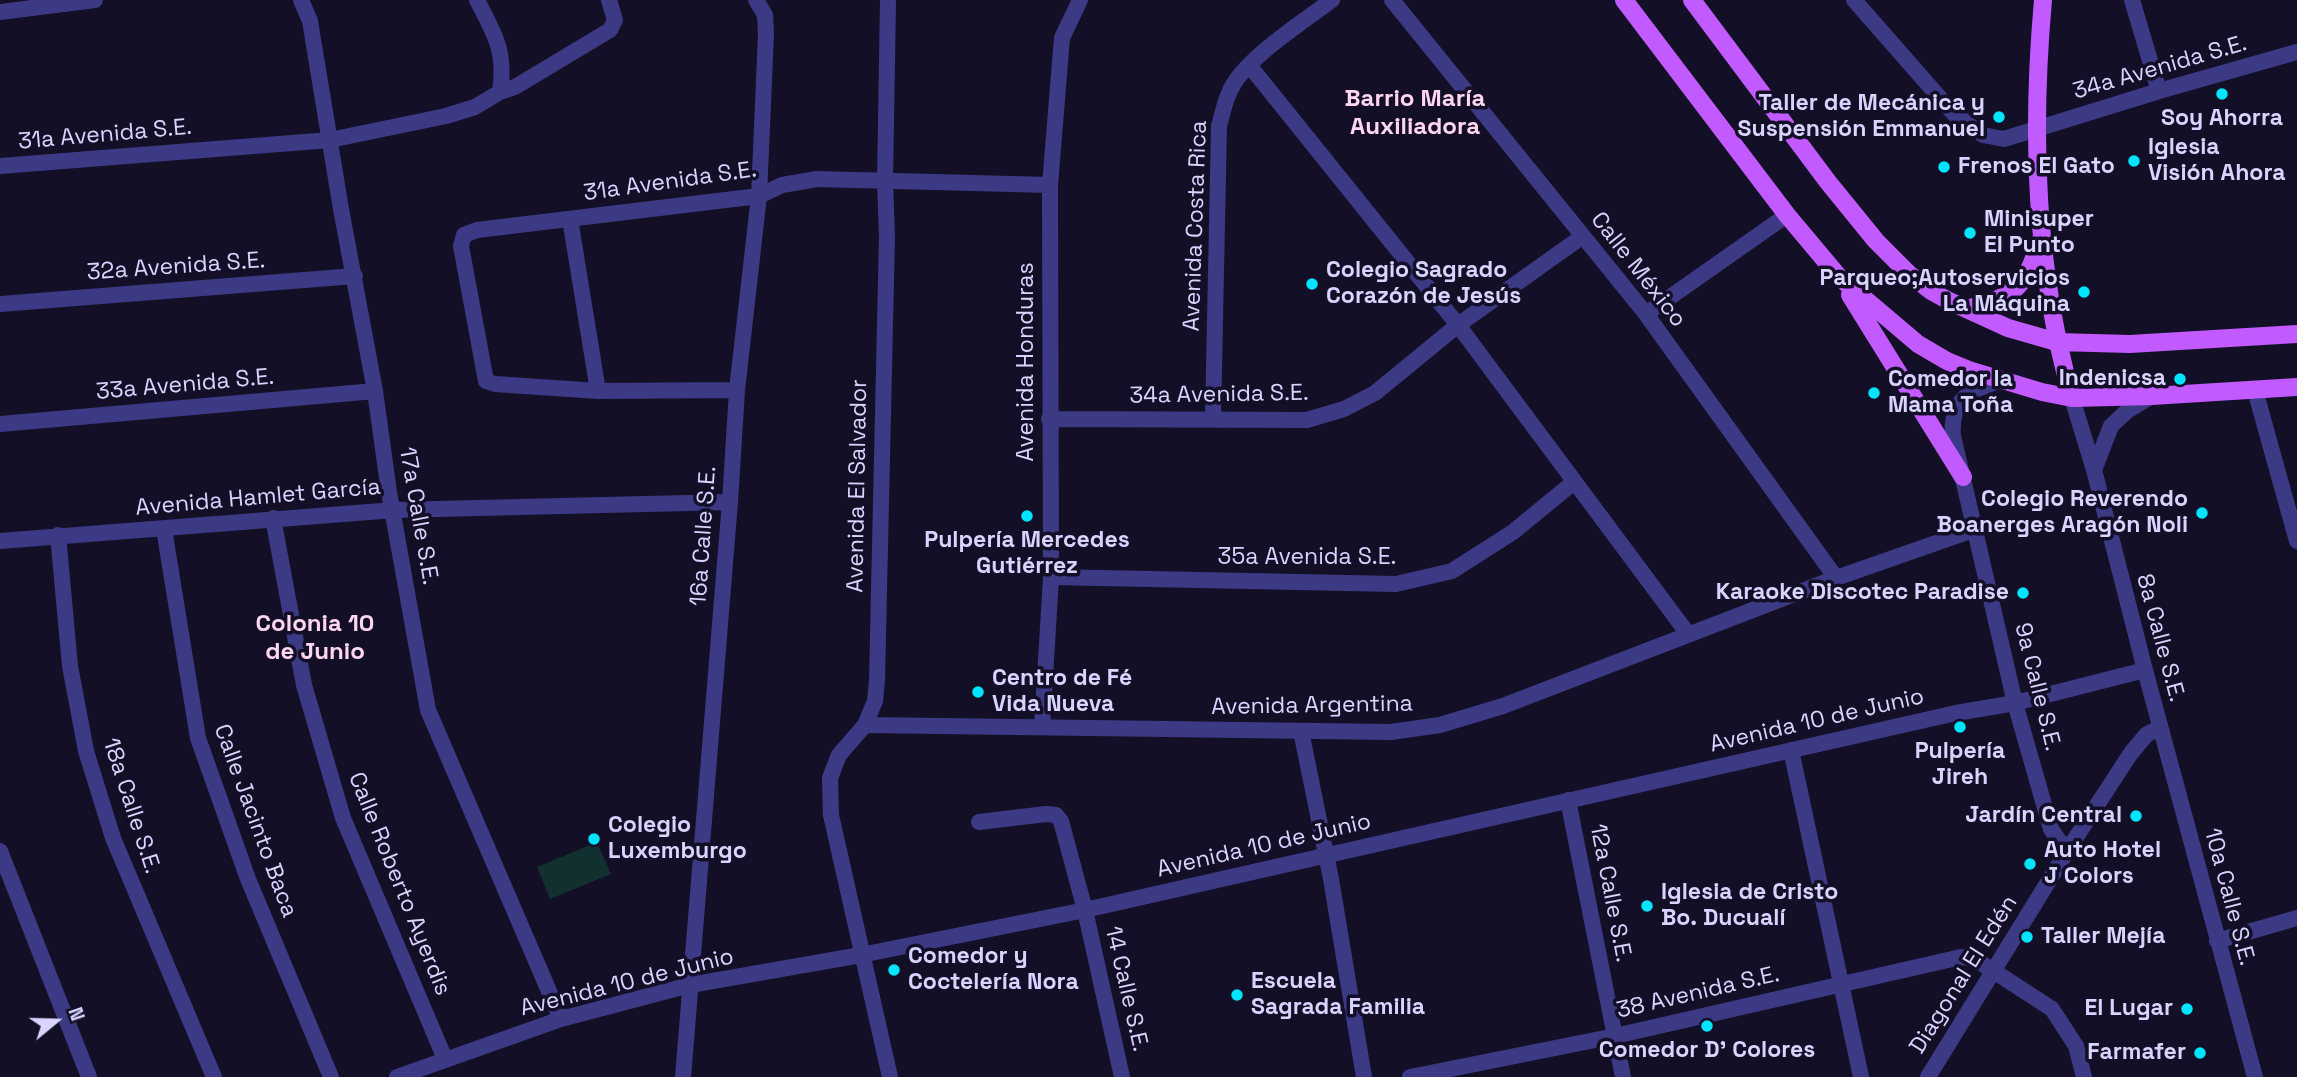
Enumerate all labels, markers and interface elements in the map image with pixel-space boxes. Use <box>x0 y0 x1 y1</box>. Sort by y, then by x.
street label: 34a Avenida S.E. <box>2070 30 2250 106</box>
district label: Barrio María Auxiliadora <box>1345 85 1485 141</box>
marker: Soy Ahorra <box>2214 86 2230 102</box>
place label: Taller de Mecánica y Suspensión Emmanuel <box>1738 90 1985 144</box>
place label: Soy Ahorra <box>2161 105 2283 133</box>
marker: Taller de Mecánica y Suspensión Emmanuel <box>1991 109 2007 125</box>
street label: 31a Avenida S.E. <box>17 114 193 156</box>
street label: Avenida Costa Rica <box>1179 120 1213 332</box>
place label: Iglesia Visión Ahora <box>2148 134 2286 188</box>
place label: Frenos El Gato <box>1958 153 2115 181</box>
marker: Iglesia Visión Ahora <box>2126 153 2142 169</box>
street label: 31a Avenida S.E. <box>582 156 758 208</box>
marker: Frenos El Gato <box>1936 159 1952 175</box>
place label: Minisuper El Punto <box>1984 206 2094 260</box>
street label: Calle México <box>1584 207 1692 333</box>
marker: Minisuper El Punto <box>1962 225 1978 241</box>
street label: 32a Avenida S.E. <box>86 247 266 287</box>
place label: Colegio Sagrado Corazón de Jesús <box>1326 257 1521 311</box>
street label: Avenida Honduras <box>1013 262 1041 462</box>
place label: Parqueo;Autoservicios La Máquina <box>1820 265 2070 319</box>
marker: Colegio Sagrado Corazón de Jesús <box>1304 276 1320 292</box>
marker: Parqueo;Autoservicios La Máquina <box>2076 284 2092 300</box>
street label: 33a Avenida S.E. <box>95 363 275 407</box>
place label: Indenicsa <box>2059 365 2166 393</box>
place label: Comedor la Mama Toña <box>1888 366 2013 420</box>
marker: Indenicsa <box>2172 371 2188 387</box>
street label: Avenida El Salvador <box>842 379 874 593</box>
street label: 34a Avenida S.E. <box>1129 380 1309 410</box>
marker: Comedor la Mama Toña <box>1866 385 1882 401</box>
street label: 17a Calle S.E. <box>392 445 444 587</box>
street label: 16a Calle S.E. <box>685 465 723 607</box>
street label: Avenida Hamlet García <box>134 474 382 522</box>
place label: Colegio Reverendo Boanerges Aragón Noli <box>1936 486 2188 540</box>
marker: Colegio Reverendo Boanerges Aragón Noli <box>2194 505 2210 521</box>
marker: Pulpería Mercedes Gutiérrez <box>1019 508 1035 524</box>
place label: Pulpería Mercedes Gutiérrez <box>924 527 1130 581</box>
street label: 35a Avenida S.E. <box>1218 544 1396 572</box>
street label: 8a Calle S.E. <box>2130 571 2190 705</box>
place label: Karaoke Discotec Paradise <box>1716 579 2009 607</box>
marker: Karaoke Discotec Paradise <box>2015 585 2031 601</box>
district label: Colonia 10 de Junio <box>256 610 374 666</box>
street label: 9a Calle S.E. <box>2008 620 2066 754</box>
place label: Centro de Fé Vida Nueva <box>992 665 1132 719</box>
street label: Avenida 10 de Junio <box>1707 683 1927 759</box>
marker: Centro de Fé Vida Nueva <box>970 684 986 700</box>
street label: Avenida Argentina <box>1211 690 1413 722</box>
marker: Pulpería Jireh <box>1952 719 1968 735</box>
street label: Calle Jacinto Baca <box>207 721 303 921</box>
street label: 18a Calle S.E. <box>96 735 166 877</box>
place label: Pulpería Jireh <box>1915 738 2005 792</box>
street label: Calle Roberto Ayerdis <box>342 769 456 999</box>
place label: Jardín Central <box>1965 802 2122 830</box>
street label: Avenida 10 de Junio <box>1154 808 1374 884</box>
marker: Jardín Central <box>2128 808 2144 824</box>
place label: Colegio Luxemburgo <box>608 812 747 866</box>
street label: 12a Calle S.E. <box>1583 822 1637 964</box>
street label: 10a Calle S.E. <box>2197 825 2261 969</box>
marker: Colegio Luxemburgo <box>586 831 602 847</box>
place label: Auto Hotel J Colors <box>2044 837 2161 891</box>
marker: Auto Hotel J Colors <box>2022 856 2038 872</box>
place label: Iglesia de Cristo Bo. Ducualí <box>1661 879 1838 933</box>
street label: Diagonal El Edén <box>1904 891 2024 1059</box>
marker: Iglesia de Cristo Bo. Ducualí <box>1639 898 1655 914</box>
place label: Taller Mejía <box>2041 923 2165 951</box>
street label: 14 Calle S.E. <box>1098 924 1154 1054</box>
marker: Taller Mejía <box>2019 929 2035 945</box>
street label: Avenida 10 de Junio <box>517 943 737 1023</box>
place label: Comedor y Coctelería Nora <box>908 943 1079 997</box>
street label: 38 Avenida S.E. <box>1614 961 1782 1025</box>
marker: Comedor y Coctelería Nora <box>886 962 902 978</box>
place label: Escuela Sagrada Familia <box>1251 968 1425 1022</box>
north arrow <box>21 986 91 1056</box>
marker: Escuela Sagrada Familia <box>1229 987 1245 1003</box>
place label: El Lugar <box>2085 995 2173 1023</box>
marker: El Lugar <box>2179 1001 2195 1017</box>
text: N <box>62 1004 90 1024</box>
marker: Comedor D' Colores <box>1699 1018 1715 1034</box>
place label: Comedor D' Colores <box>1599 1037 1815 1065</box>
place label: Farmafer <box>2087 1039 2186 1067</box>
marker: Farmafer <box>2192 1045 2208 1061</box>

